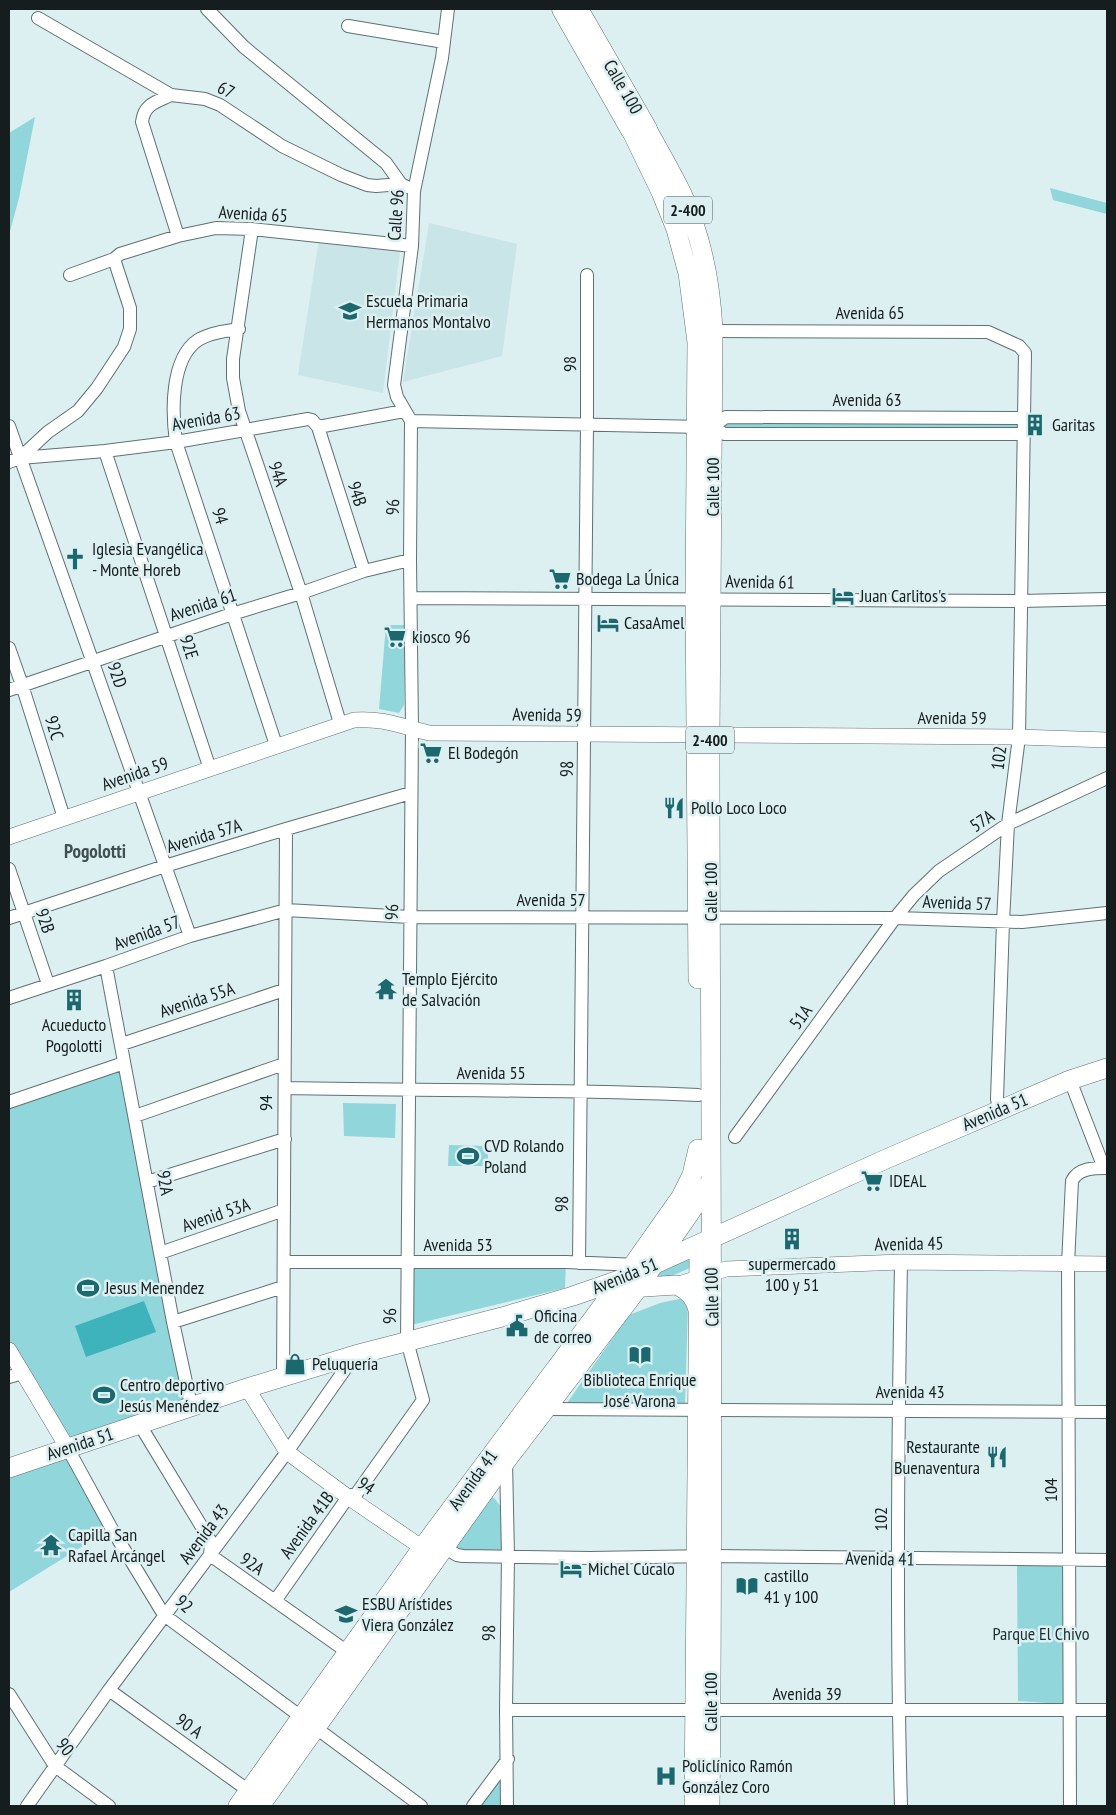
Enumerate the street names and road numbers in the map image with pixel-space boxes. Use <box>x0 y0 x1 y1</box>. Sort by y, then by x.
street label: Calle 100 <box>599 55 648 118</box>
street label: 67 <box>214 76 239 103</box>
street label: Calle 96 <box>382 189 409 241</box>
road number: 2-400 <box>664 196 712 224</box>
street label: Avenida 65 <box>218 200 288 227</box>
street label: Avenida 65 <box>835 301 905 324</box>
street label: 98 <box>558 356 581 372</box>
street label: Avenida 63 <box>832 388 902 411</box>
street label: Avenida 63 <box>170 401 242 436</box>
street label: Calle 100 <box>701 457 724 517</box>
street label: 94A <box>264 458 294 490</box>
street label: 94B <box>343 479 372 509</box>
street label: 96 <box>381 499 404 515</box>
street label: 94 <box>207 505 234 527</box>
street label: Avenida 61 <box>725 569 795 594</box>
street label: Avenida 61 <box>166 583 239 626</box>
street label: 92E <box>175 632 204 662</box>
street label: 92D <box>102 659 133 691</box>
street label: Avenida 59 <box>512 702 582 727</box>
street label: Avenida 59 <box>917 706 987 729</box>
street label: 92C <box>40 713 69 743</box>
road number: 2-400 <box>686 726 734 754</box>
street label: 102 <box>986 744 1011 771</box>
street label: Avenida 59 <box>98 751 171 796</box>
street label: 98 <box>555 761 578 777</box>
street label: 57A <box>965 804 999 837</box>
street label: Avenida 57A <box>163 813 245 858</box>
street label: Calle 100 <box>699 862 722 922</box>
street label: Avenida 57 <box>516 888 586 911</box>
street label: Avenida 57 <box>922 890 992 915</box>
street label: 96 <box>380 904 403 920</box>
street label: 92B <box>31 905 60 936</box>
street label: Avenida 57 <box>110 910 183 955</box>
street label: Avenida 55A <box>156 976 238 1022</box>
street label: 51A <box>784 1000 817 1033</box>
street label: Avenida 55 <box>456 1061 526 1084</box>
street label: Avenida 51 <box>958 1087 1031 1136</box>
street label: 94 <box>254 1095 277 1111</box>
street label: 92A <box>152 1169 179 1198</box>
street label: Avenid 53A <box>179 1192 253 1237</box>
street label: 98 <box>550 1196 573 1212</box>
street label: Avenida 45 <box>874 1231 944 1256</box>
street label: Avenida 53 <box>423 1233 493 1256</box>
street label: Avenida 51 <box>588 1252 661 1299</box>
street label: Calle 100 <box>699 1267 724 1327</box>
street label: 96 <box>378 1308 401 1324</box>
street label: Avenida 43 <box>875 1380 945 1403</box>
street label: Avenida 51 <box>43 1422 116 1465</box>
street label: Avenida 41 <box>443 1445 502 1514</box>
street label: 94 <box>353 1472 380 1500</box>
street label: 104 <box>1039 1478 1062 1502</box>
street label: Avenida 41B <box>274 1487 339 1563</box>
street label: Avenida 43 <box>174 1499 234 1568</box>
street label: 102 <box>869 1507 892 1531</box>
street label: Avenida 41 <box>845 1546 915 1571</box>
street label: 92A <box>236 1547 269 1580</box>
street label: 92 <box>171 1590 198 1618</box>
street label: 98 <box>477 1625 500 1641</box>
street label: Calle 100 <box>699 1672 722 1732</box>
street label: Avenida 39 <box>772 1682 842 1705</box>
street label: 90 A <box>171 1708 208 1743</box>
street label: 90 <box>51 1733 79 1760</box>

